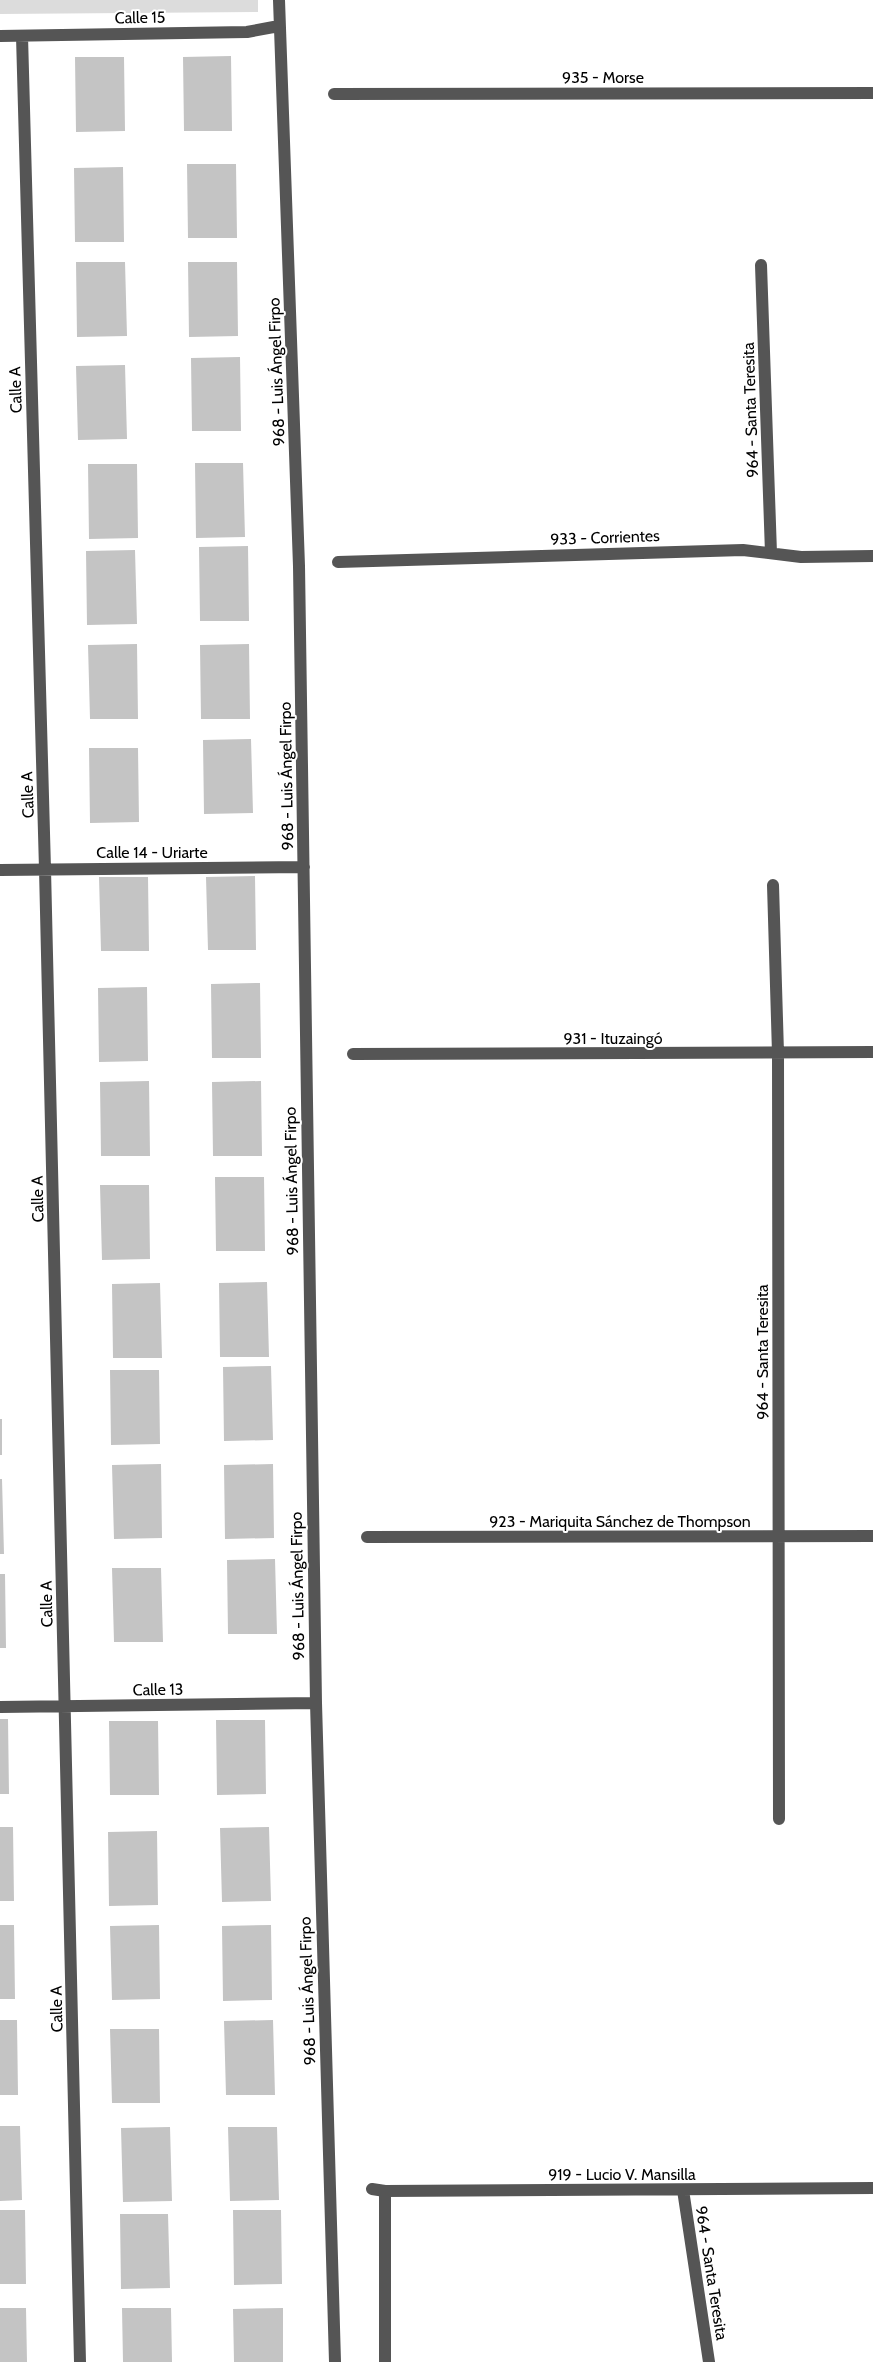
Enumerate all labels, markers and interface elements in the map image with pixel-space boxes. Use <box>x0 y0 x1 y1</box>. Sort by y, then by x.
street label: Calle 15 <box>115 8 166 27</box>
street label: 935 - Morse <box>562 68 644 87</box>
street label: 968 - Luis Ángel Firpo <box>264 297 289 447</box>
street label: 964 - Santa Teresita <box>739 342 762 478</box>
street label: Calle A <box>5 366 26 414</box>
street label: 933 - Corrientes <box>550 526 660 549</box>
street label: 968 - Luis Ángel Firpo <box>276 701 297 850</box>
street label: Calle A <box>17 771 38 819</box>
street label: Calle 14 - Uriarte <box>96 843 208 862</box>
street label: 931 - Ituzaingó <box>564 1029 663 1048</box>
street label: 968 - Luis Ángel Firpo <box>281 1106 302 1255</box>
street label: Calle A <box>28 1175 47 1222</box>
street label: 964 - Santa Teresita <box>753 1284 772 1420</box>
street label: 968 - Luis Ángel Firpo <box>287 1511 308 1660</box>
street label: 923 - Mariquita Sánchez de Thompson <box>489 1512 751 1531</box>
street label: Calle A <box>37 1580 56 1627</box>
street label: Calle 13 <box>133 1680 184 1699</box>
street label: 968 - Luis Ángel Firpo <box>295 1916 320 2066</box>
street label: Calle A <box>47 1985 66 2032</box>
street label: 919 - Lucio V. Mansilla <box>548 2165 696 2184</box>
street label: 964 - Santa Teresita <box>692 2205 732 2342</box>

